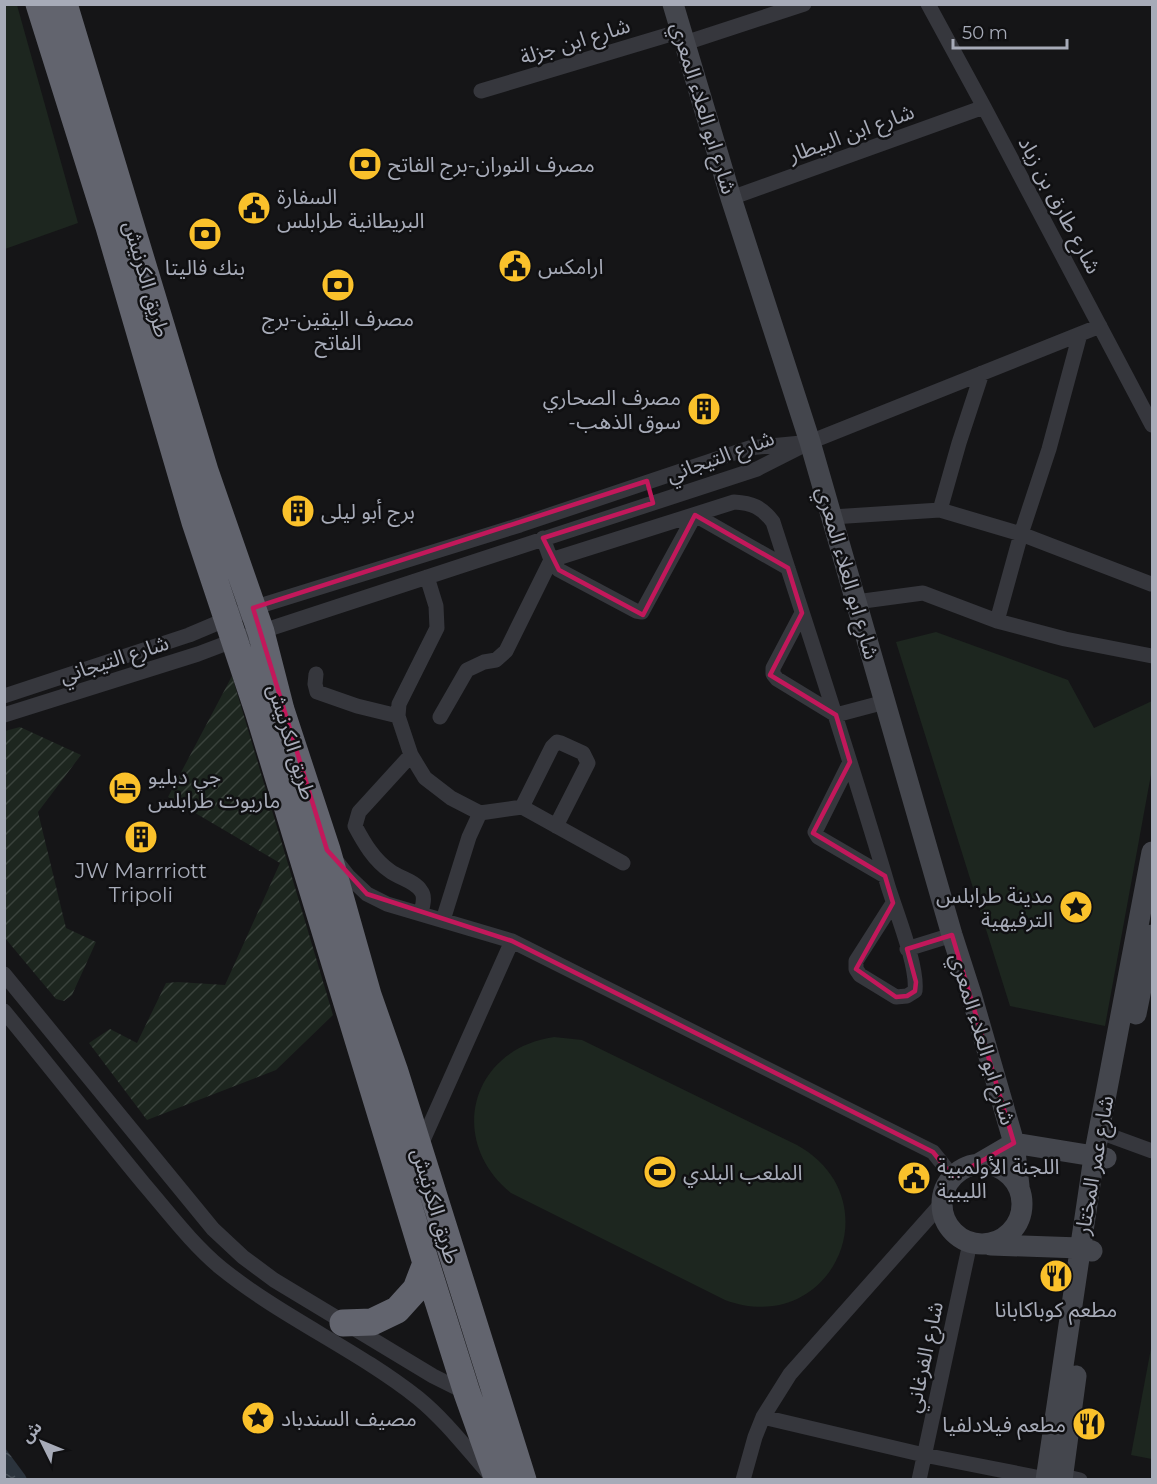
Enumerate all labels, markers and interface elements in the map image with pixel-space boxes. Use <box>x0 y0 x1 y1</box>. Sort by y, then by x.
street label: شارع ابن جزلة <box>517 12 634 72</box>
scale bar <box>953 12 1067 50</box>
street label: شارع ابو العلاء المعري <box>662 19 742 198</box>
text: 50 m <box>962 22 1008 44</box>
street label: شارع ابن البيطار <box>784 99 918 171</box>
street label: شارع طارق بن زياد <box>1011 132 1107 279</box>
bank icon: مصرف النوران-برج الفاتح <box>347 146 383 182</box>
place label: مصرف النوران-برج الفاتح <box>388 152 595 180</box>
place label: السفارة البريطانية طرابلس <box>277 184 424 233</box>
public building icon: السفارة البريطانية طرابلس <box>236 190 272 226</box>
bank icon: بنك فاليتا <box>187 216 223 252</box>
street label: طريق الكرنيش <box>118 218 176 340</box>
public building icon: ارامكس <box>497 248 533 284</box>
place label: ارامكس <box>538 254 604 279</box>
place label: بنك فاليتا <box>165 255 245 280</box>
bank icon: مصرف اليقين-برج الفاتح <box>320 267 356 303</box>
place label: مصرف اليقين-برج الفاتح <box>262 306 414 358</box>
place label: مصرف الصحاري -سوق الذهب <box>543 385 681 434</box>
building icon: مصرف الصحاري -سوق الذهب <box>686 391 722 427</box>
street label: شارع التيجاني <box>663 425 779 491</box>
street label: شارع ابو العلاء المعري <box>808 484 885 663</box>
building icon: برج أبو ليلى <box>280 493 316 529</box>
place label: برج أبو ليلى <box>321 499 415 527</box>
street label: شارع التيجاني <box>56 630 173 692</box>
street label: طريق الكرنيش <box>262 681 321 803</box>
place label: جي دبليو ماريوت طرابلس <box>148 764 280 813</box>
hotel icon: جي دبليو ماريوت طرابلس <box>107 770 143 806</box>
building icon: JW Marrriott Tripoli <box>123 819 159 855</box>
place label: JW Marrriott Tripoli <box>74 858 207 907</box>
place label: مدينة طرابلس الترفيهية <box>936 883 1053 932</box>
place icon: مدينة طرابلس الترفيهية <box>1058 889 1094 925</box>
street label: شارع ابو العلاء المعري <box>941 950 1021 1129</box>
street label: شارع عمر المختار <box>1069 1094 1121 1238</box>
street label: طريق الكرنيش <box>406 1145 465 1267</box>
sports icon: الملعب البلدي <box>642 1154 678 1190</box>
place label: اللجنة الأولمبية الليبية <box>937 1154 1060 1203</box>
place label: الملعب البلدي <box>683 1160 802 1188</box>
public building icon: اللجنة الأولمبية الليبية <box>896 1160 932 1196</box>
restaurant icon: مطعم كوباكابانا <box>1038 1258 1074 1294</box>
place label: مطعم كوباكابانا <box>995 1297 1117 1325</box>
street label: شارع الفرغاني <box>900 1299 952 1416</box>
place icon: مصيف السندباد <box>240 1400 276 1436</box>
place label: مصيف السندباد <box>281 1406 417 1431</box>
restaurant icon: مطعم فيلادلفيا <box>1071 1406 1107 1442</box>
north arrow <box>12 1412 72 1472</box>
place label: مطعم فيلادلفيا <box>942 1412 1066 1440</box>
text: ش <box>17 1418 46 1447</box>

